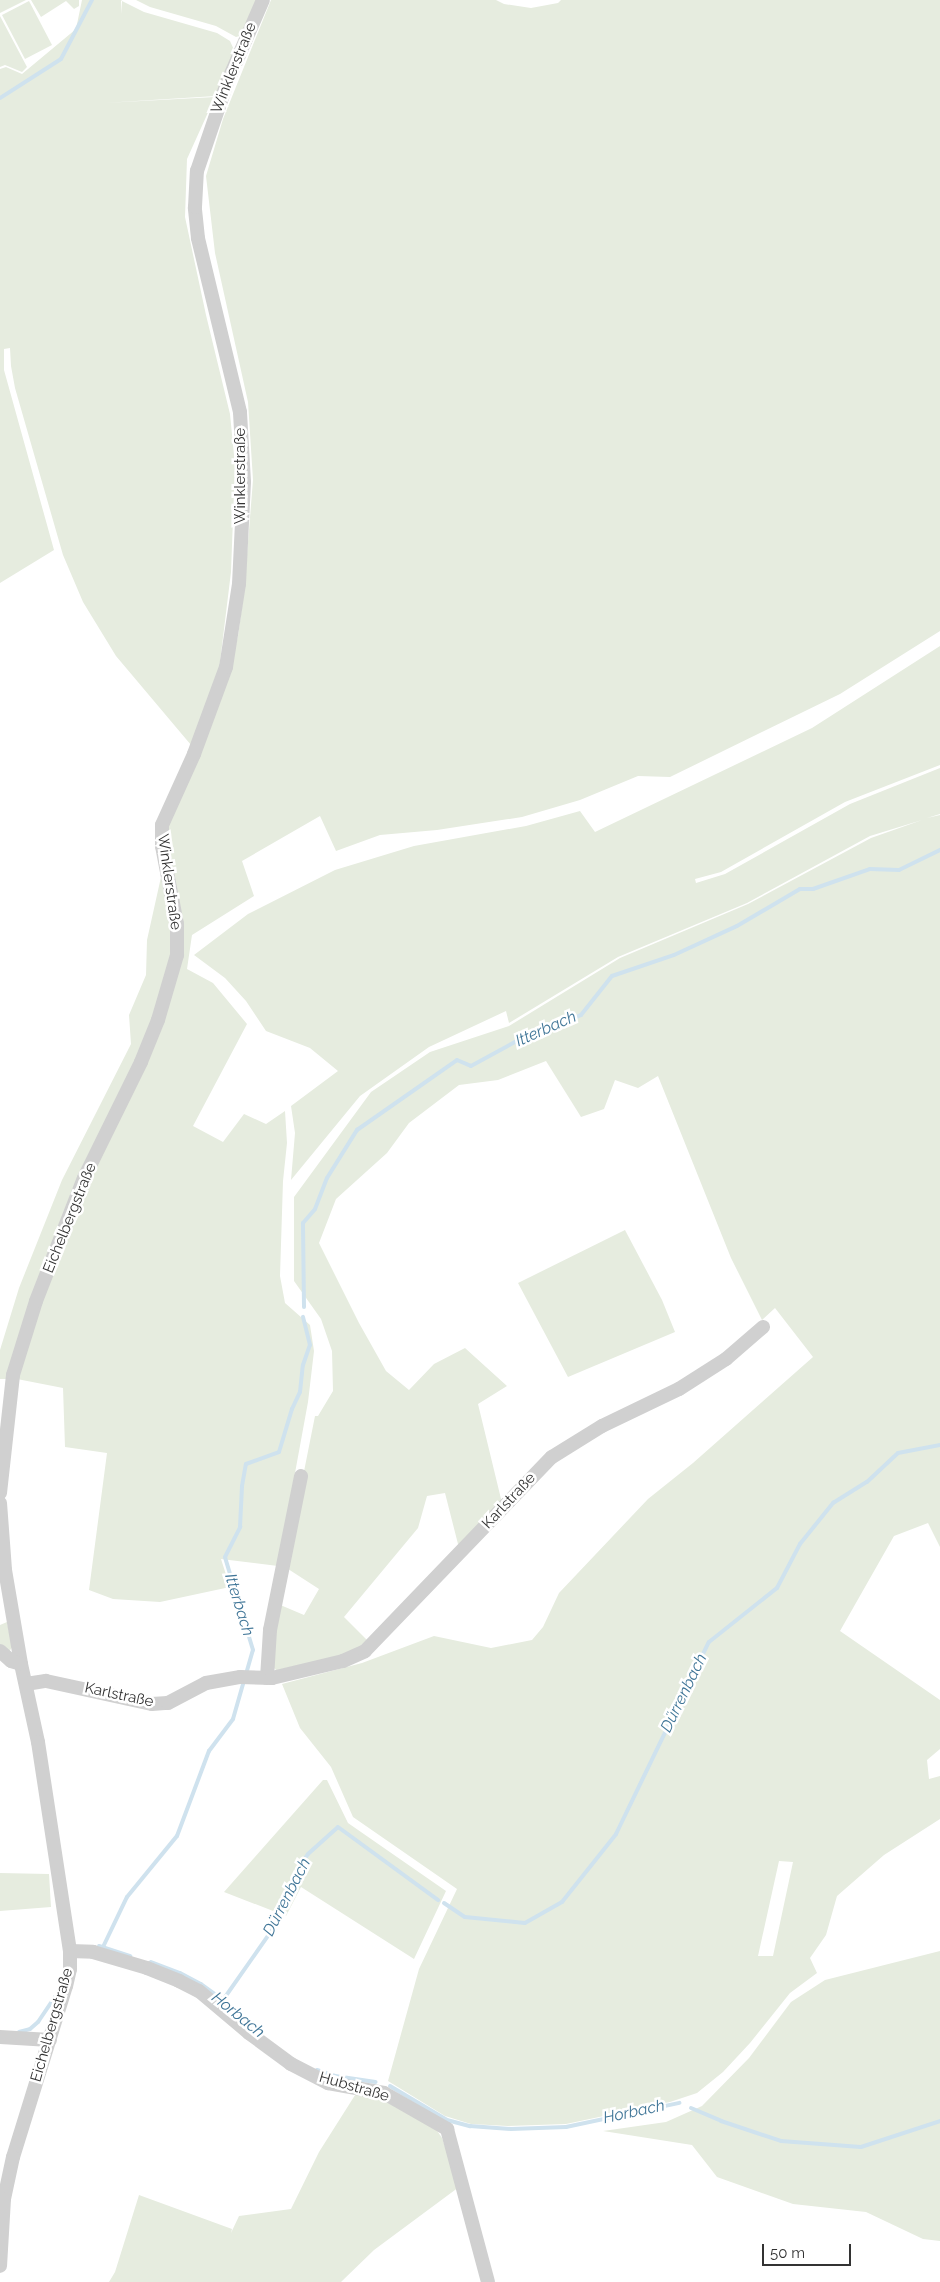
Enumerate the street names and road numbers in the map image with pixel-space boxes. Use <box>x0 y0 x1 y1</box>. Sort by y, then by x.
street label: Winklerstraße <box>208 20 260 116</box>
street label: Winklerstraße <box>232 428 250 524</box>
street label: Winklerstraße <box>153 833 185 931</box>
street label: Eichelbergstraße <box>40 1160 100 1276</box>
street label: Karlstraße <box>479 1469 539 1533</box>
street label: Karlstraße <box>83 1679 155 1711</box>
street label: Eichelbergstraße <box>27 1966 77 2084</box>
street label: Hubstraße <box>317 2068 391 2106</box>

